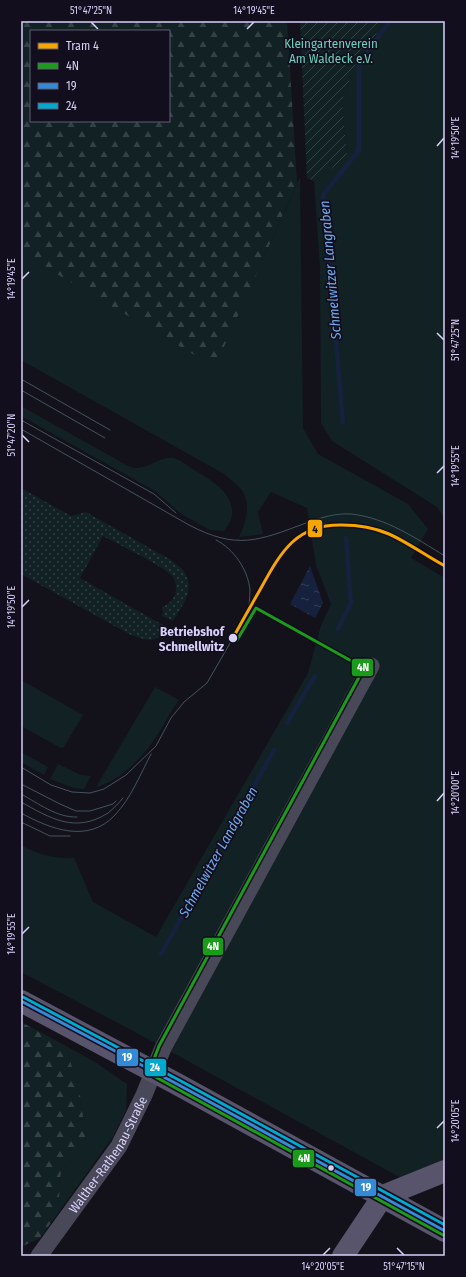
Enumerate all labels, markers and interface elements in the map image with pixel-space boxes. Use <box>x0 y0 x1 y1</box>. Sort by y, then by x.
text: 51°47'25"N <box>70 5 112 17</box>
text: 14°19'45"E <box>233 5 275 17</box>
legend <box>30 30 170 122</box>
park label: Kleingartenverein Am Waldeck e.V. <box>284 36 378 66</box>
text: Tram 4 <box>66 39 99 53</box>
text: 4N <box>66 59 79 73</box>
text: 19 <box>66 79 77 93</box>
text: 24 <box>66 99 77 113</box>
text: 14°19'50"E <box>450 117 462 159</box>
water label: Schmelwitzer Langraben <box>316 200 345 341</box>
text: 14°19'45"E <box>6 258 18 300</box>
text: 51°47'25"N <box>450 319 462 361</box>
text: 51°47'20"N <box>6 414 18 456</box>
text: 14°19'55"E <box>450 445 462 487</box>
line badge: 4 <box>307 519 323 538</box>
text: 4 <box>312 523 318 536</box>
text: 14°19'50"E <box>6 586 18 628</box>
place label: Betriebshof Schmellwitz <box>159 624 226 654</box>
marker: Betriebshof Schmellwitz <box>227 632 239 644</box>
line badge: 4N <box>351 658 374 677</box>
text: 4N <box>357 661 369 674</box>
text: 14°20'00"E <box>450 771 462 815</box>
water label: Schmelwitzer Landgraben <box>175 784 261 921</box>
text: 14°19'55"E <box>6 913 18 955</box>
line badge: 4N <box>202 937 224 956</box>
text: 4N <box>207 940 219 953</box>
line badge: 19 <box>116 1048 139 1067</box>
text: 19 <box>122 1051 132 1064</box>
line badge: 24 <box>144 1058 167 1077</box>
text: 24 <box>149 1061 161 1074</box>
street label: Walther-Rathenau-Straße <box>66 1094 150 1216</box>
text: 14°20'05"E <box>450 1099 462 1142</box>
line badge: 4N <box>292 1149 315 1168</box>
text: 4N <box>298 1152 310 1165</box>
unlabelled marker <box>326 1163 336 1173</box>
line badge: 19 <box>354 1178 377 1197</box>
text: 19 <box>361 1181 371 1194</box>
text: 14°20'05"E <box>302 1261 345 1273</box>
text: 51°47'15"N <box>383 1261 425 1273</box>

